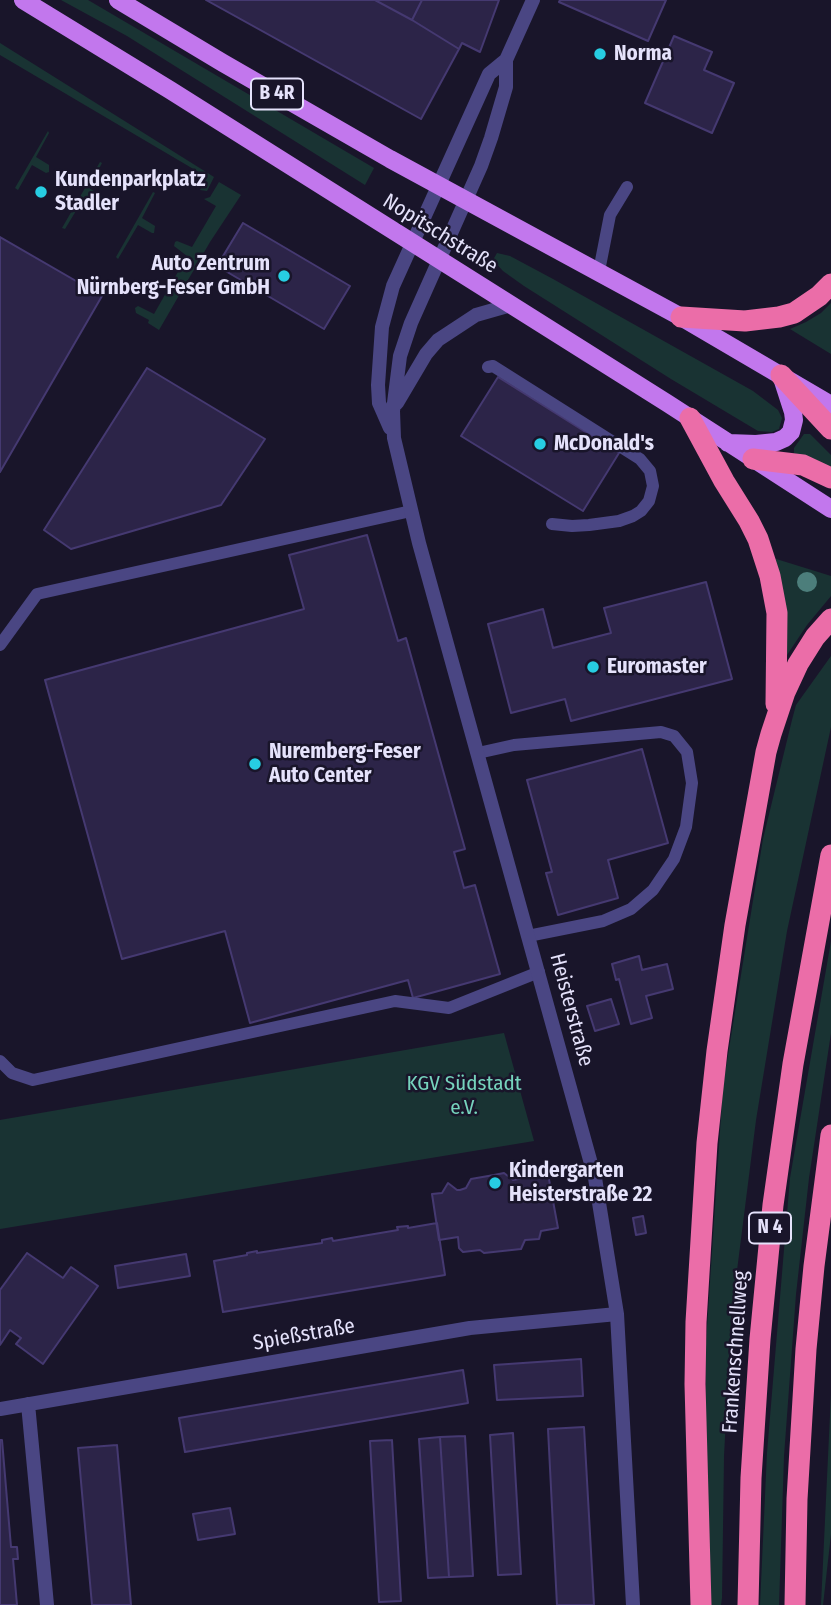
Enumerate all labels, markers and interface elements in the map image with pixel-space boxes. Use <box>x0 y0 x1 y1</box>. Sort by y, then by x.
place label: Norma <box>614 41 672 67</box>
marker: Norma <box>592 46 608 62</box>
road number: B 4R <box>251 78 303 110</box>
place label: Kundenparkplatz Stadler <box>55 167 206 217</box>
marker: Kundenparkplatz Stadler <box>33 184 49 200</box>
street label: Nopitschstraße <box>378 189 502 279</box>
place label: Auto Zentrum Nürnberg-Feser GmbH <box>77 251 270 301</box>
marker: Auto Zentrum Nürnberg-Feser GmbH <box>276 268 292 284</box>
place label: McDonald's <box>554 431 654 457</box>
marker: McDonald's <box>532 436 548 452</box>
place label: Euromaster <box>607 654 707 680</box>
marker: Euromaster <box>585 659 601 675</box>
place label: Nuremberg-Feser Auto Center <box>269 739 421 789</box>
marker: Nuremberg-Feser Auto Center <box>247 756 263 772</box>
street label: Heisterstraße <box>544 951 598 1069</box>
park label: KGV Südstadt e.V. <box>406 1071 522 1121</box>
place label: Kindergarten Heisterstraße 22 <box>509 1158 652 1208</box>
marker: Kindergarten Heisterstraße 22 <box>487 1175 503 1191</box>
road number: N 4 <box>749 1212 791 1244</box>
street label: Frankenschnellweg <box>718 1270 754 1434</box>
street label: Spießstraße <box>251 1314 357 1356</box>

